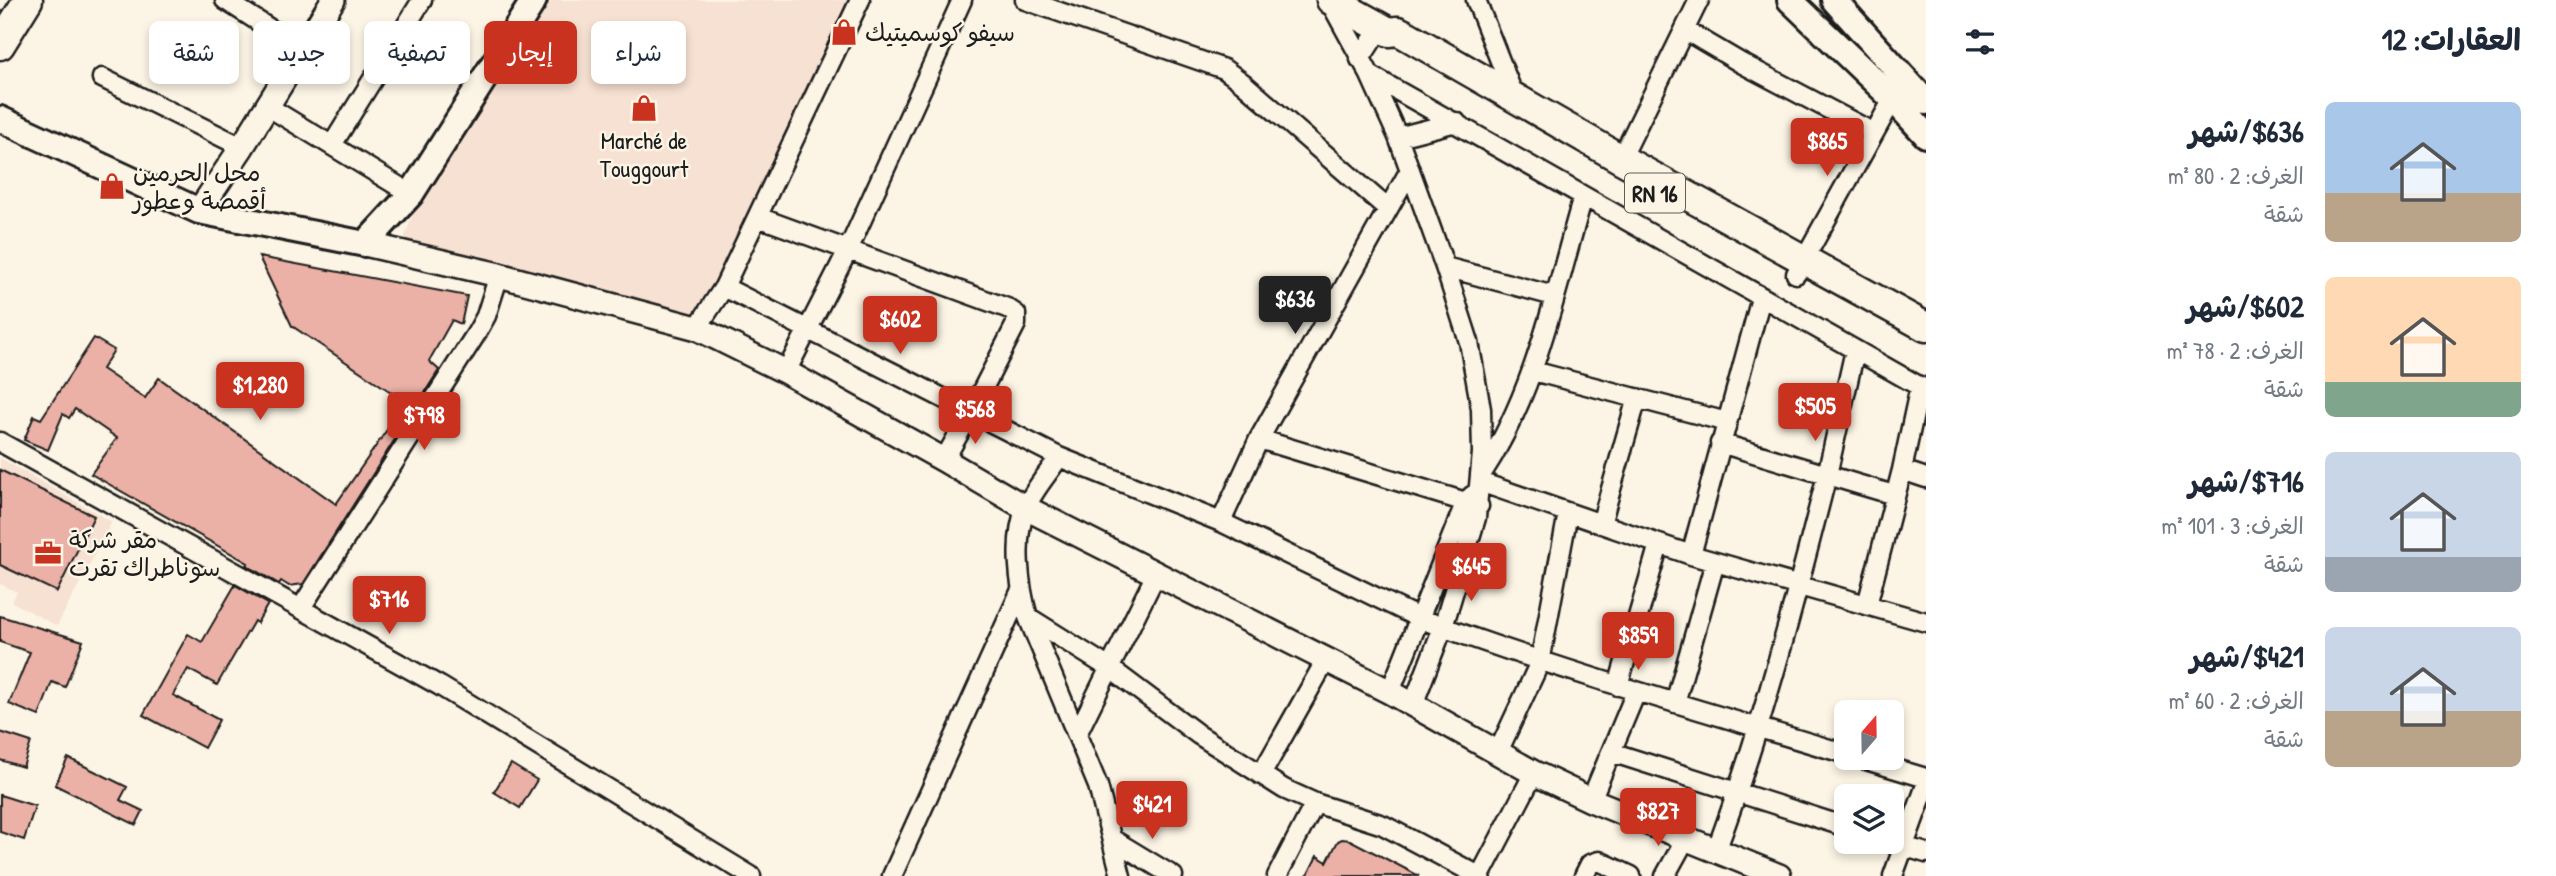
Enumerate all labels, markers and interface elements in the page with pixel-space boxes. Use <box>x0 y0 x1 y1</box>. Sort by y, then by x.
place label: سيفو كوسميتيك <box>865 16 1015 48</box>
shop icon: سيفو كوسميتيك <box>829 17 859 47</box>
text: العقارات: 12 <box>2382 19 2521 59</box>
chip: شقة <box>149 21 239 84</box>
chip: جديد <box>253 21 350 84</box>
chip: تصفية <box>364 21 470 84</box>
chip: إيجار <box>484 21 577 84</box>
chip: شراء <box>591 21 686 84</box>
icon: filters <box>1961 23 1999 61</box>
shop icon: Marché de Touggourt <box>629 93 659 123</box>
text: $636/شهر <box>2189 111 2304 151</box>
pin: $865 <box>1786 118 1868 178</box>
place label: Marché de Touggourt <box>600 124 689 184</box>
text: $865 <box>1807 125 1847 156</box>
icon: home <box>2381 130 2465 214</box>
place label: محل الحرمين أقمصة وعطور <box>131 156 266 217</box>
text: الغرف: 2 · 80 m² <box>2168 160 2304 191</box>
shop icon: محل الحرمين أقمصة وعطور <box>97 171 127 201</box>
road number: RN 16 <box>1625 174 1685 212</box>
text: شقة <box>2264 198 2304 229</box>
pin: $636 <box>1254 276 1336 336</box>
text: $636 <box>1275 283 1315 314</box>
text: $602/شهر <box>2187 286 2304 326</box>
pin: $602 <box>859 296 941 356</box>
text: $602 <box>879 303 921 334</box>
icon: home <box>2381 305 2465 389</box>
text: الغرف: 2 · 78 m² <box>2167 335 2304 366</box>
pin: $1,280 <box>203 362 317 422</box>
text: $1,280 <box>232 369 288 400</box>
text: شقة <box>2264 373 2304 404</box>
pin: $505 <box>1774 384 1856 443</box>
pin: $568 <box>934 386 1016 446</box>
text: $505 <box>1794 390 1836 421</box>
pin: $798 <box>383 392 465 452</box>
text: $568 <box>955 393 995 424</box>
text: $798 <box>403 399 445 430</box>
text: $716/شهر <box>2189 461 2304 501</box>
icon: home <box>2381 480 2465 564</box>
text: الغرف: 3 · 101 m² <box>2162 510 2304 541</box>
place label: مقر شركة سوناطراك تقرت <box>69 523 220 583</box>
office icon: مقر شركة سوناطراك تقرت <box>33 538 63 568</box>
pin: $645 <box>1430 544 1512 603</box>
text: شقة <box>2264 548 2304 579</box>
text: $645 <box>1451 550 1491 581</box>
pin: $716 <box>348 576 430 636</box>
text: $716 <box>369 583 409 614</box>
pin: $859 <box>1597 612 1679 672</box>
text: $859 <box>1618 619 1658 650</box>
text: $421/شهر <box>2190 636 2304 676</box>
icon: home <box>2381 655 2465 739</box>
text: الغرف: 2 · 60 m² <box>2169 685 2304 716</box>
north arrow <box>1834 700 1904 770</box>
map controls <box>1834 700 1904 854</box>
text: شقة <box>2264 723 2304 754</box>
pin: $421 <box>1111 782 1193 841</box>
button: layers <box>1834 784 1904 854</box>
text: $421 <box>1132 788 1172 819</box>
pin: $827 <box>1617 788 1699 848</box>
text: $827 <box>1636 795 1680 826</box>

